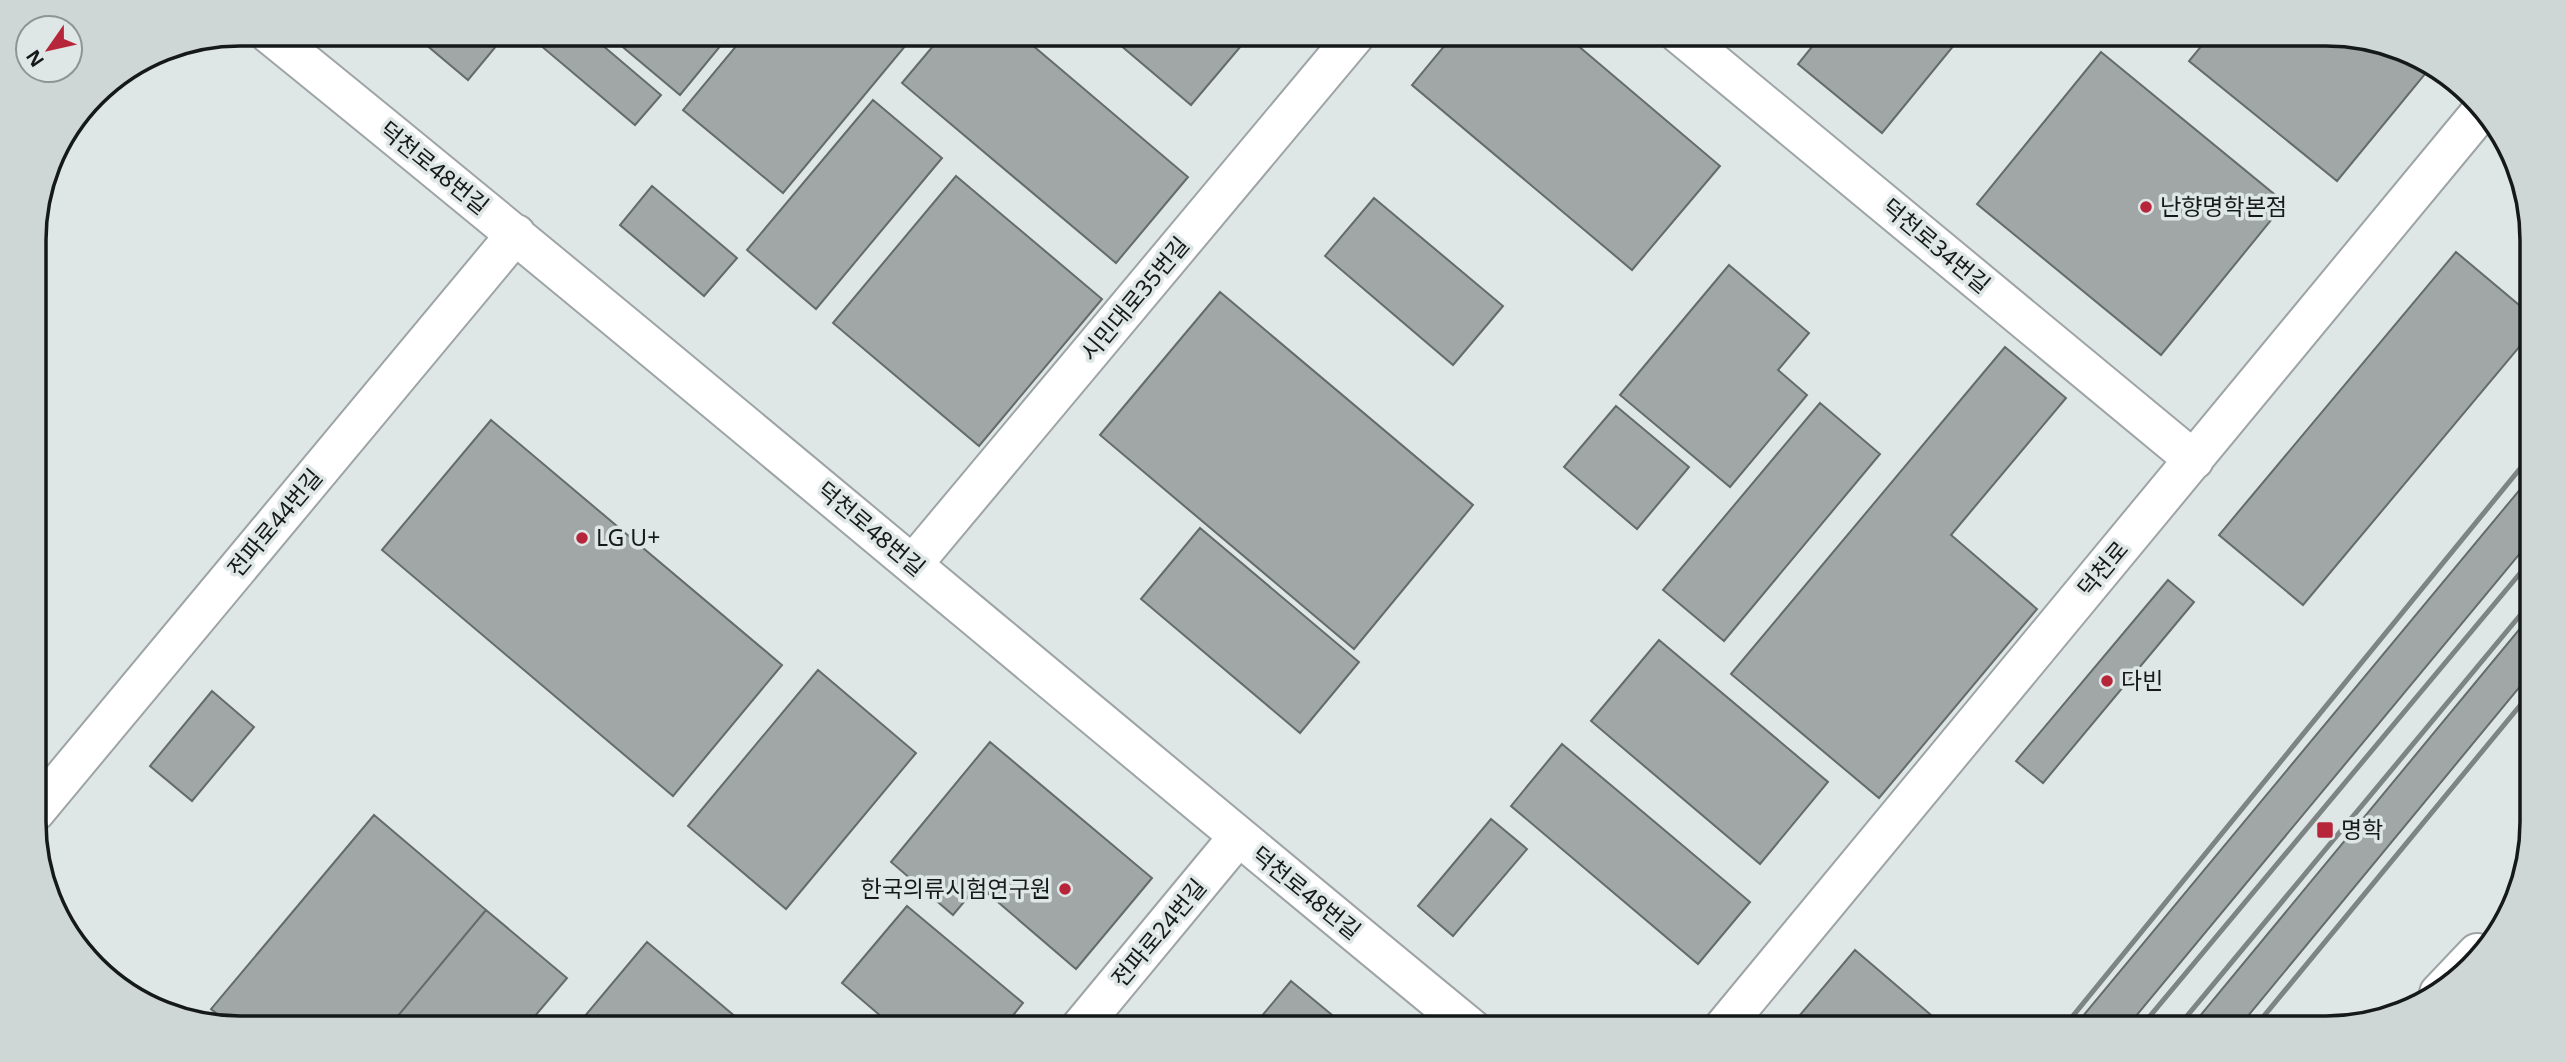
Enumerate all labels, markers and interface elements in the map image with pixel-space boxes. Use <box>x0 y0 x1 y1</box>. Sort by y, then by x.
north arrow <box>14 14 84 84</box>
text: N <box>20 45 50 72</box>
street label: 덕천로48번길 <box>373 113 496 221</box>
place label: 난향명학본점 <box>2160 190 2287 222</box>
street label: 덕천로34번길 <box>1876 191 1998 300</box>
marker: 난향명학본점 <box>2138 199 2154 215</box>
street label: 시민대로35번길 <box>1073 229 1196 367</box>
street label: 전파로44번길 <box>220 461 329 583</box>
street label: 덕천로48번길 <box>811 474 933 583</box>
place label: LG U+ <box>596 521 660 553</box>
marker: LG U+ <box>574 530 590 546</box>
street label: 덕천로 <box>2070 534 2135 603</box>
place label: 다빈 <box>2121 664 2163 696</box>
marker: 다빈 <box>2099 673 2115 689</box>
place label: 명학 <box>2341 813 2383 845</box>
marker: 명학 <box>2315 820 2335 840</box>
street label: 덕천로48번길 <box>1245 838 1368 946</box>
street label: 전파로24번길 <box>1104 871 1213 993</box>
place label: 한국의류시험연구원 <box>861 872 1051 904</box>
marker: 한국의류시험연구원 <box>1057 881 1073 897</box>

